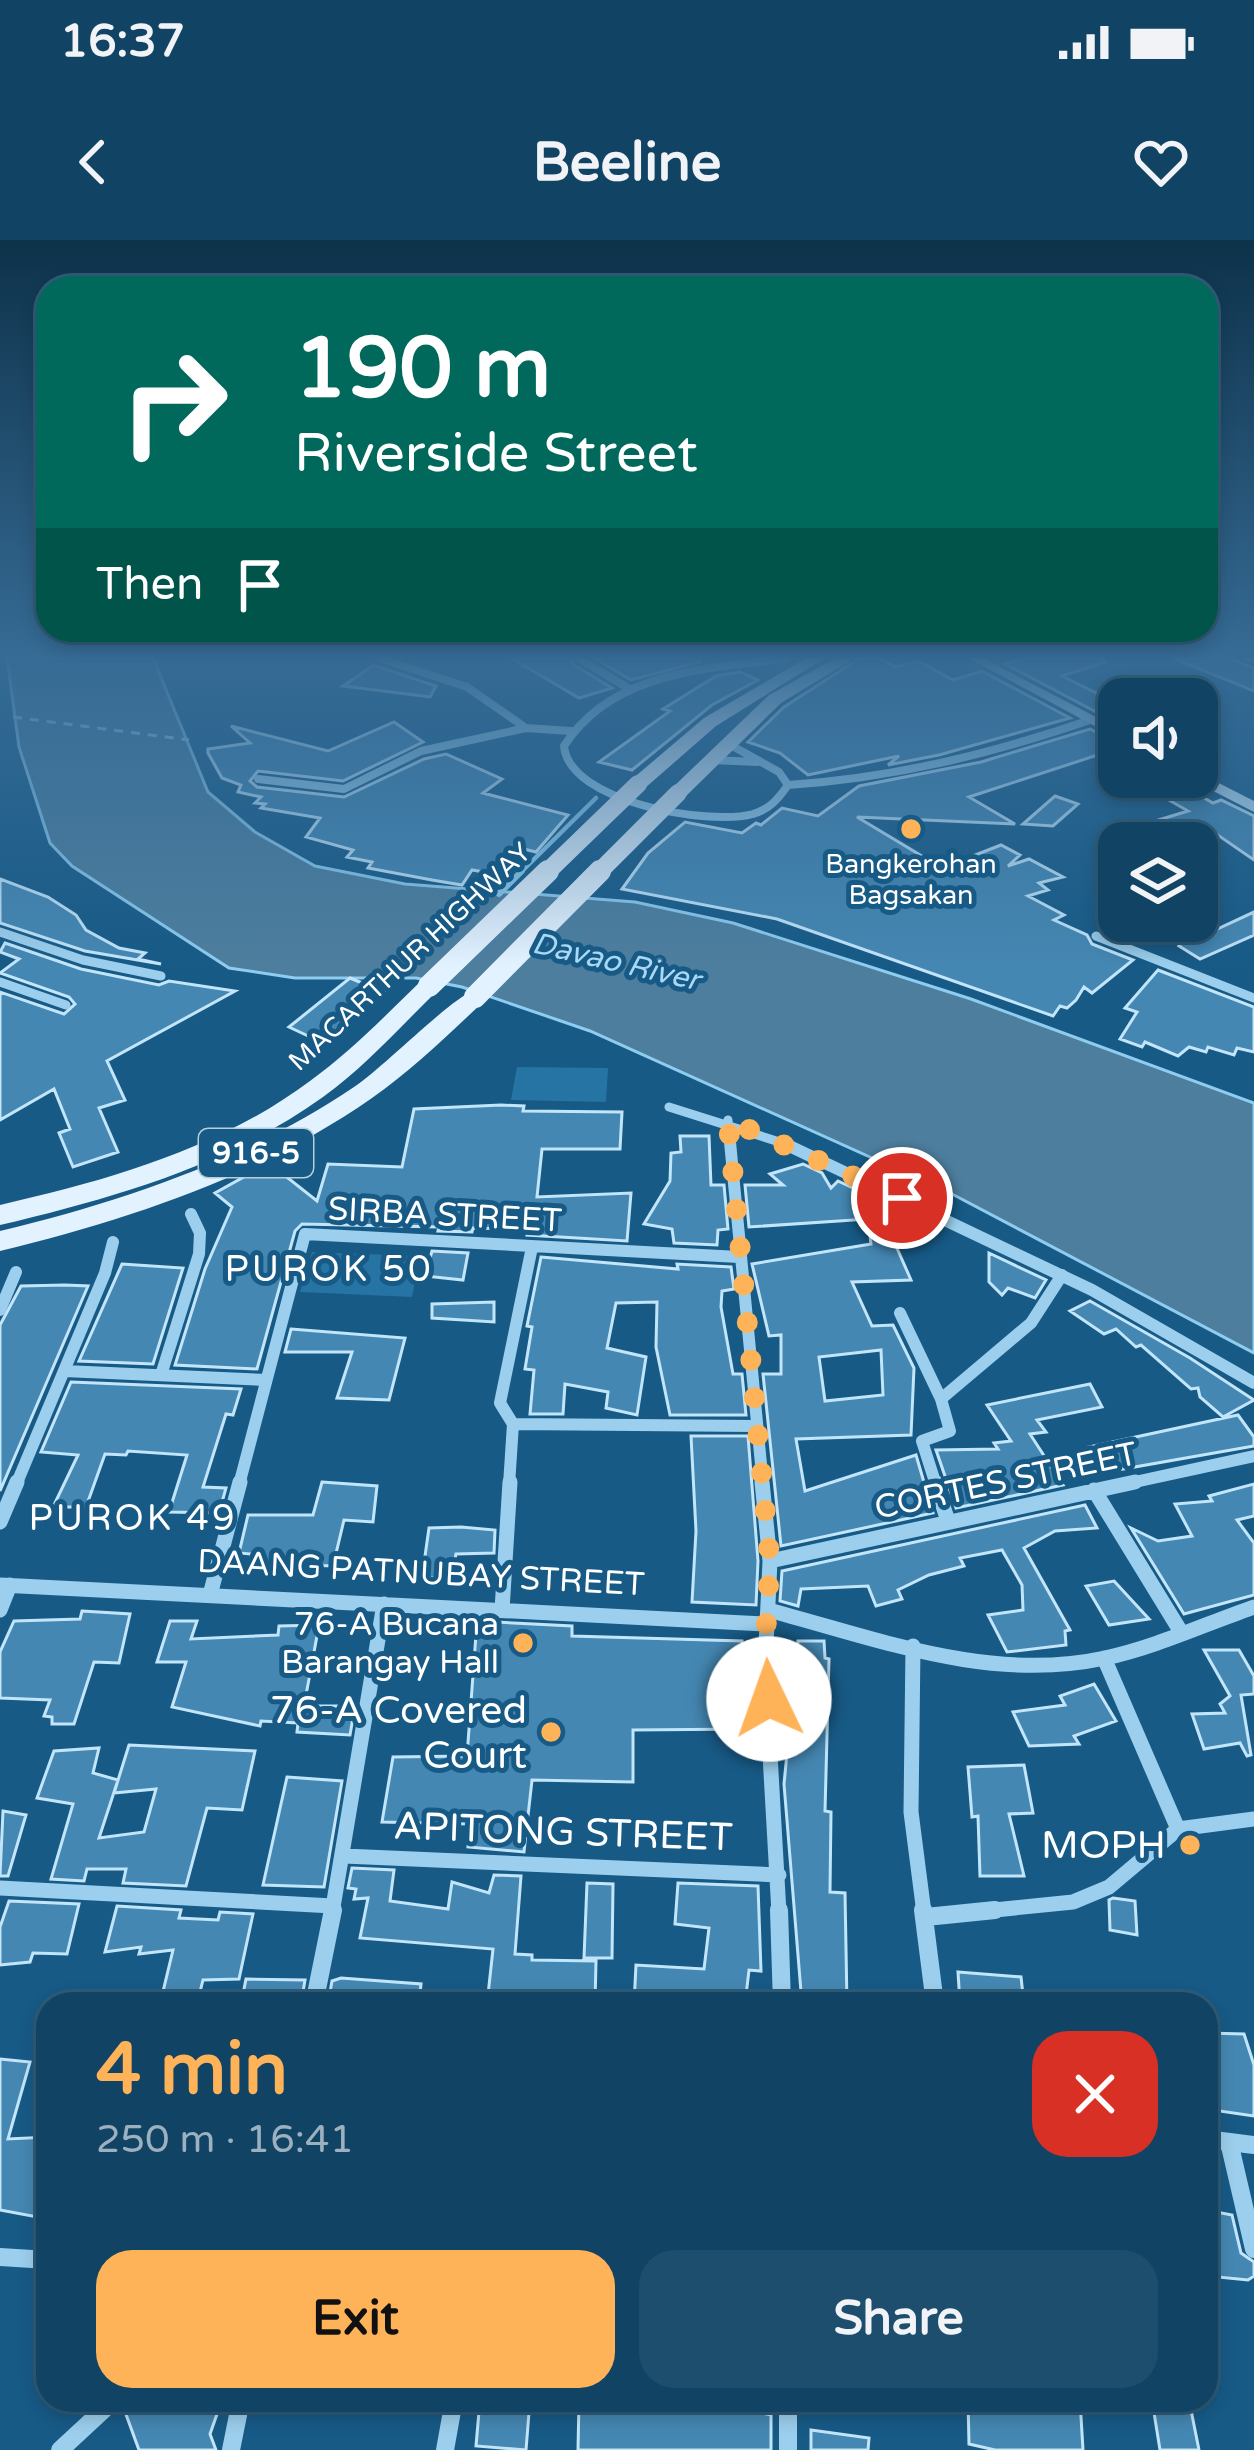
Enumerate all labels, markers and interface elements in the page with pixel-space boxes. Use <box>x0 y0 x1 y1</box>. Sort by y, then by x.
text: 16:37 <box>60 15 185 69</box>
icon: back <box>60 129 126 195</box>
icon: heart <box>1128 129 1194 195</box>
text: Beeline <box>533 130 721 195</box>
text: 190 m <box>294 319 551 420</box>
icon: right <box>96 324 252 480</box>
text: Riverside Street <box>294 421 698 486</box>
icon: arrive <box>227 552 293 618</box>
text: Then <box>96 558 203 612</box>
map controls <box>1098 678 1218 942</box>
button: sound <box>1098 678 1218 798</box>
marker: Bangkerohan Bagsakan <box>898 816 924 842</box>
button: layers <box>1098 822 1218 942</box>
street label: MACARTHUR HIGHWAY <box>282 836 538 1078</box>
place label: Bangkerohan Bagsakan <box>825 848 997 912</box>
water label: Davao River <box>529 925 707 1000</box>
road number: 916-5 <box>199 1129 313 1177</box>
pin <box>851 1147 953 1249</box>
icon: arrive <box>869 1165 935 1231</box>
street label: SIRBA STREET <box>327 1189 563 1241</box>
district label: PUROK 50 <box>224 1248 434 1291</box>
street label: CORTES STREET <box>871 1434 1141 1528</box>
district label: PUROK 49 <box>28 1497 238 1540</box>
street label: DAANG PATNUBAY STREET <box>196 1542 646 1604</box>
place label: 76-A Bucana Barangay Hall <box>281 1605 499 1682</box>
marker: 76-A Bucana Barangay Hall <box>510 1630 536 1656</box>
position arrow <box>706 1636 832 1762</box>
place label: 76-A Covered Court <box>270 1687 527 1779</box>
marker: 76-A Covered Court <box>538 1719 564 1745</box>
street label: APITONG STREET <box>393 1803 734 1861</box>
place label: MOPH <box>1041 1822 1166 1869</box>
marker: MOPH <box>1177 1832 1203 1858</box>
text: 4 min <box>96 2027 288 2114</box>
button: close <box>1032 2031 1158 2157</box>
text: 250 m · 16:41 <box>96 2116 354 2163</box>
button: Exit <box>96 2250 615 2388</box>
button: Share <box>639 2250 1158 2388</box>

